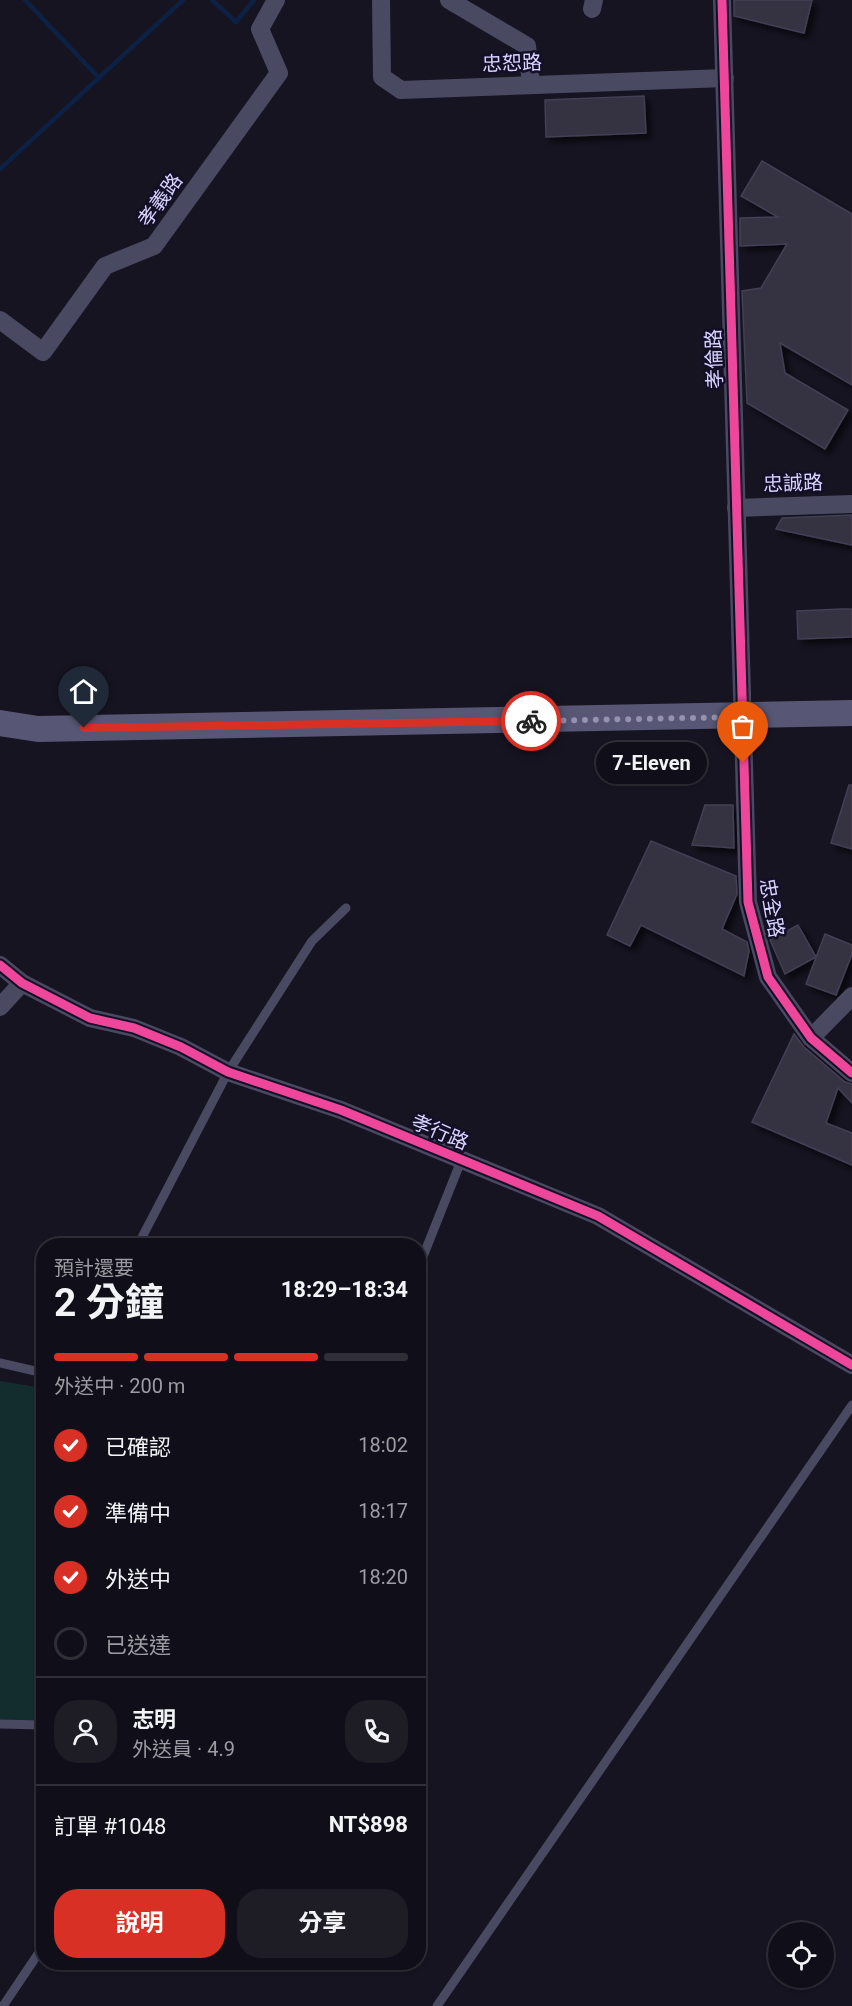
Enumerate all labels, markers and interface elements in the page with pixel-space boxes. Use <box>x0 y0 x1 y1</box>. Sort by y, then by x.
street label: 忠恕路 <box>482 50 542 76</box>
street label: 孝義路 <box>133 169 187 231</box>
street label: 孝倫路 <box>701 329 727 389</box>
street label: 忠誠路 <box>763 470 823 496</box>
pin <box>58 666 109 728</box>
icon: home <box>67 675 100 708</box>
courier <box>501 691 561 751</box>
pin <box>717 701 768 763</box>
icon: bike <box>515 705 548 738</box>
icon: bag <box>726 710 759 743</box>
callout: 7-Eleven <box>596 742 707 784</box>
text: 7-Eleven <box>612 751 691 775</box>
street label: 忠全路 <box>755 876 789 940</box>
street label: 孝行路 <box>408 1109 472 1155</box>
text: 預計還要 <box>54 1256 134 1280</box>
text: 18:29–18:34 <box>281 1277 408 1302</box>
text: 2 分鐘 <box>54 1280 164 1326</box>
text: 外送中 · 200 m <box>54 1374 185 1398</box>
icon: check <box>54 1429 87 1462</box>
text: 18:02 <box>358 1433 408 1457</box>
text: 已確認 <box>105 1435 171 1460</box>
icon: check <box>54 1495 87 1528</box>
text: 18:17 <box>358 1499 408 1523</box>
text: 準備中 <box>105 1501 171 1526</box>
icon: check <box>54 1561 87 1594</box>
text: 18:20 <box>358 1565 408 1589</box>
text: 外送中 <box>105 1567 171 1592</box>
text: 已送達 <box>105 1633 171 1658</box>
button: person <box>54 1700 117 1763</box>
button: phone <box>345 1700 408 1763</box>
text: 志明 <box>132 1707 176 1732</box>
text: 外送員 · 4.9 <box>132 1737 235 1761</box>
text: NT$898 <box>329 1812 408 1837</box>
text: 訂單 #1048 <box>54 1814 166 1839</box>
button: 說明 <box>54 1889 225 1958</box>
button: 分享 <box>237 1889 408 1958</box>
map controls <box>768 1922 834 1988</box>
button: locate <box>768 1922 834 1988</box>

